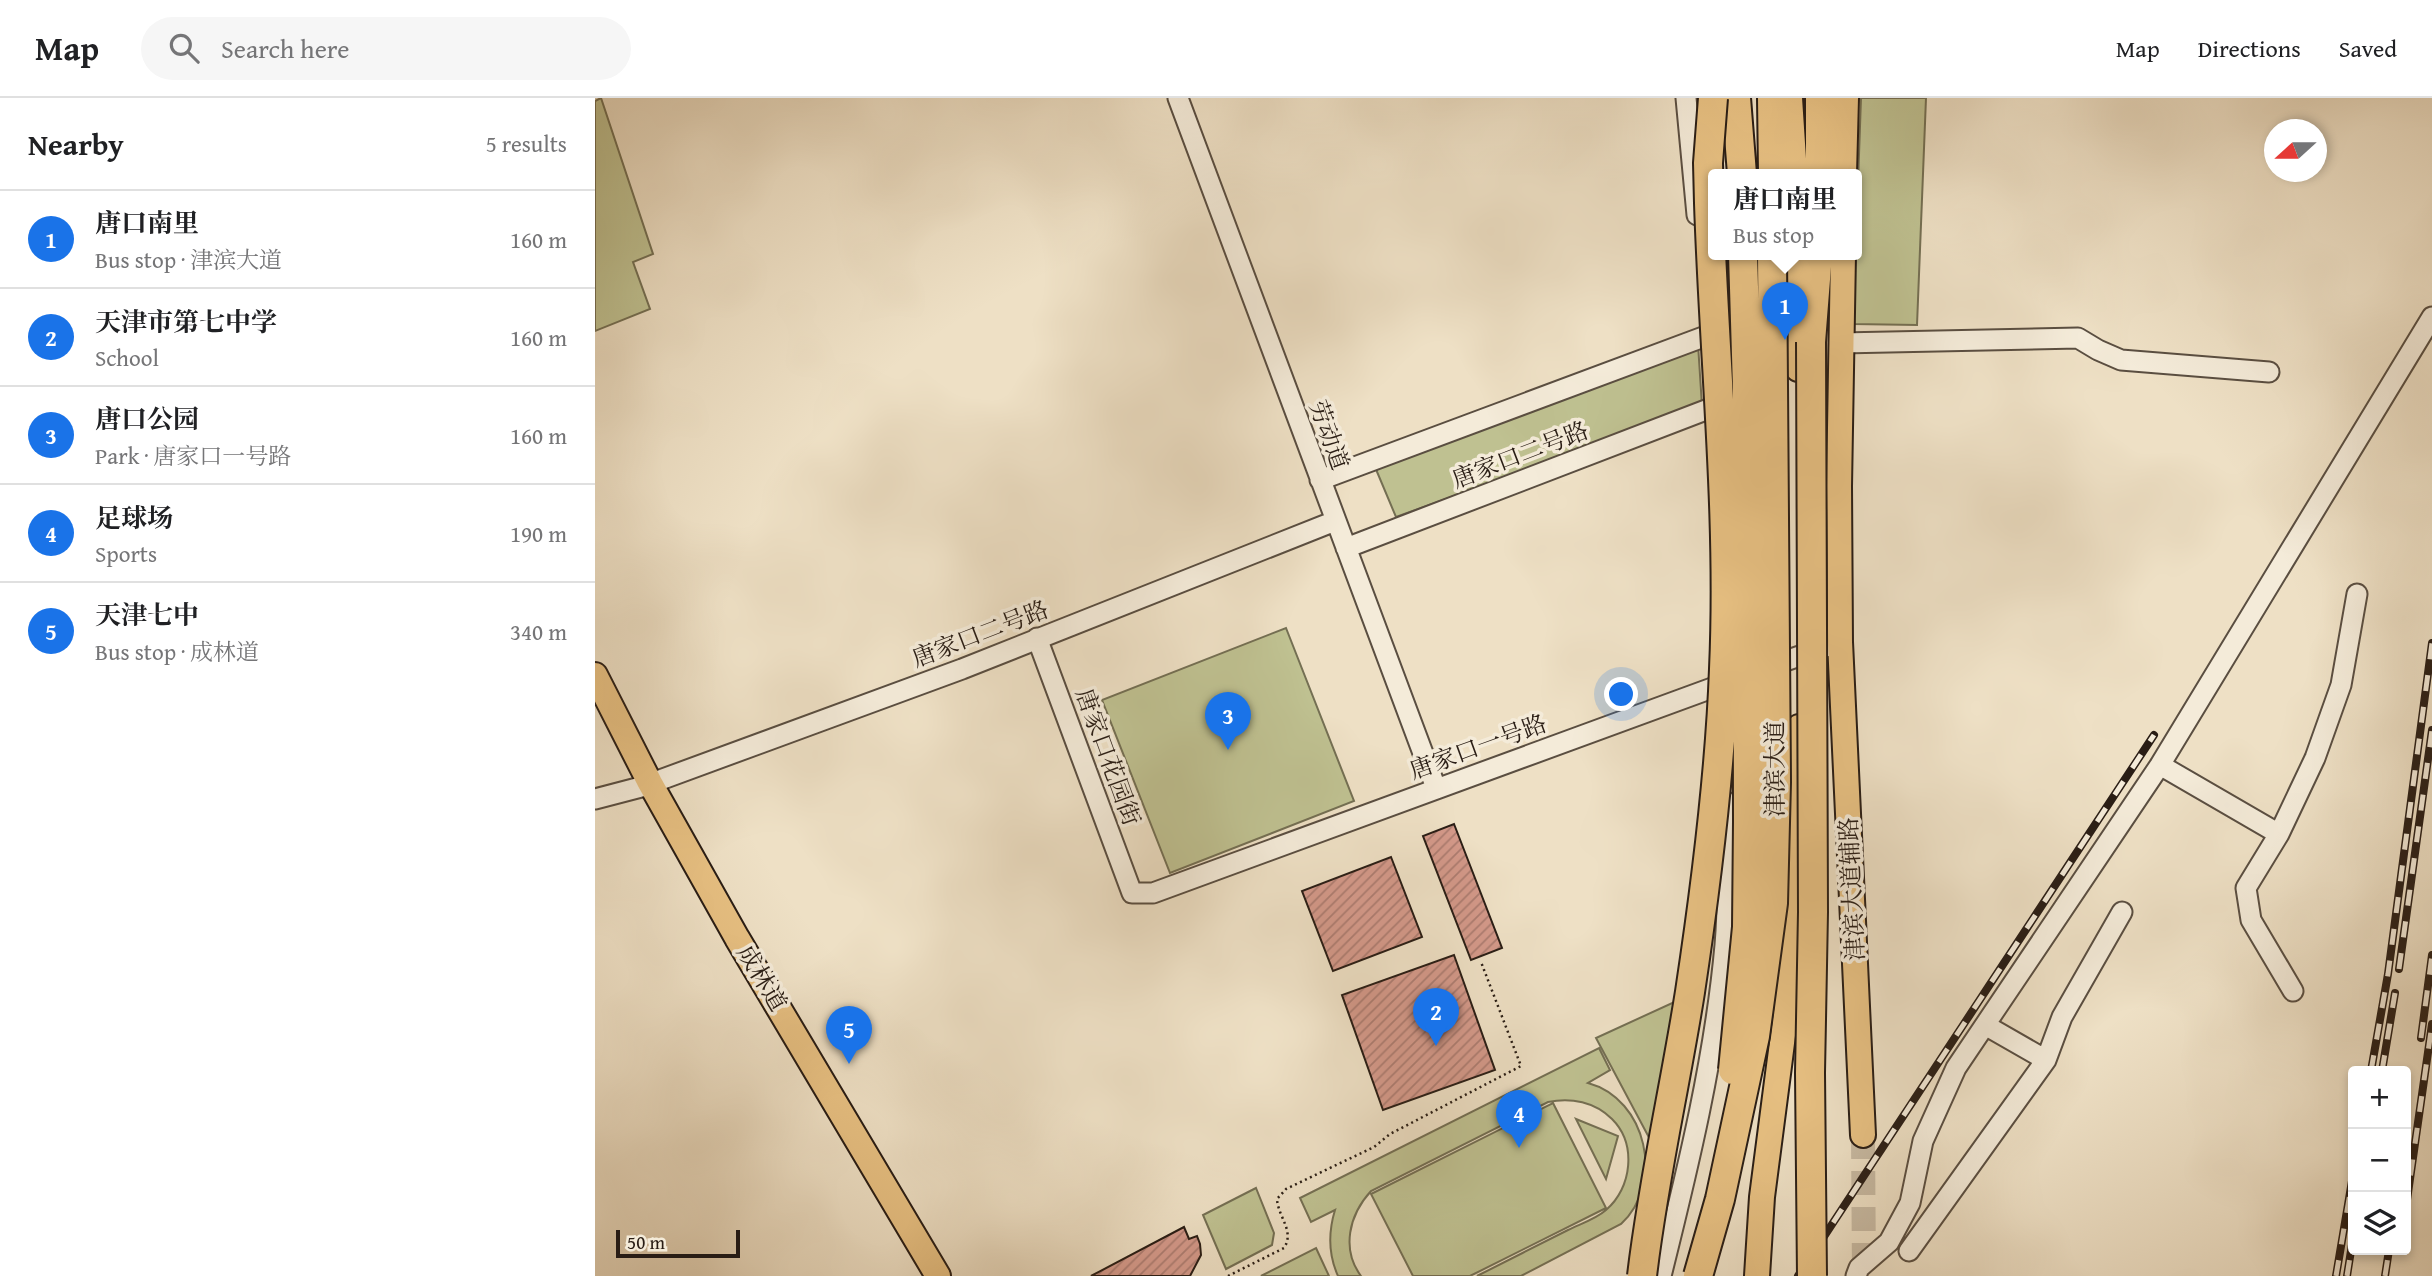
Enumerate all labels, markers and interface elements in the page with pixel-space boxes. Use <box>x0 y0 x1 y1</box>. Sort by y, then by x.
search box <box>141 17 631 80</box>
text: Map <box>35 24 99 72</box>
icon: search <box>165 29 203 67</box>
text: Search here <box>221 29 349 68</box>
text: Map <box>2116 31 2160 66</box>
text: Directions <box>2198 31 2301 66</box>
text: Saved <box>2339 31 2397 66</box>
north arrow <box>2264 119 2327 182</box>
text: Nearby <box>28 122 124 166</box>
text: 5 results <box>486 127 567 160</box>
popup <box>1708 169 1862 260</box>
text: 唐口南里 <box>1733 179 1837 218</box>
text: 唐口南里 <box>95 203 199 242</box>
text: Bus stop <box>1733 218 1814 251</box>
text: 1 <box>45 223 57 256</box>
text: 160 m <box>510 223 567 256</box>
text: Bus stop · 津滨大道 <box>95 243 282 276</box>
pin: 1 <box>1762 282 1808 340</box>
text: 天津市第七中学 <box>95 302 277 341</box>
text: 2 <box>45 321 57 354</box>
text: 160 m <box>510 321 567 354</box>
text: School <box>95 341 159 374</box>
street label: 劳动道 <box>1301 395 1358 475</box>
text: 唐口公园 <box>95 399 199 438</box>
street label: 唐家口二号路 <box>1446 412 1593 497</box>
text: 3 <box>45 419 57 452</box>
text: 160 m <box>510 419 567 452</box>
text: Park · 唐家口一号路 <box>95 439 291 472</box>
text: 足球场 <box>95 498 173 537</box>
text: 4 <box>45 517 57 550</box>
text: 190 m <box>510 517 567 550</box>
text: Sports <box>95 537 157 570</box>
street label: 唐家口二号路 <box>906 591 1053 676</box>
text: 天津七中 <box>95 595 199 634</box>
text: 5 <box>45 615 57 648</box>
text: 340 m <box>510 615 567 648</box>
text: Bus stop · 成林道 <box>95 635 259 668</box>
your location <box>1604 677 1638 711</box>
street label: 唐家口花园街 <box>1067 683 1150 830</box>
pin: 3 <box>1205 692 1251 750</box>
street label: 唐家口一号路 <box>1404 705 1551 788</box>
street label: 津滨大道 <box>1757 721 1792 817</box>
street label: 津滨大道辅路 <box>1830 816 1873 962</box>
street label: 成林道 <box>729 938 796 1018</box>
pin: 2 <box>1413 988 1459 1046</box>
pin: 5 <box>826 1006 872 1064</box>
map controls <box>2348 1066 2411 1255</box>
button: + <box>2348 1066 2411 1129</box>
pin: 4 <box>1496 1090 1542 1148</box>
button: − <box>2348 1129 2411 1192</box>
button: layers <box>2348 1192 2411 1255</box>
scale bar <box>616 1227 740 1259</box>
text: 50 m <box>627 1228 665 1256</box>

